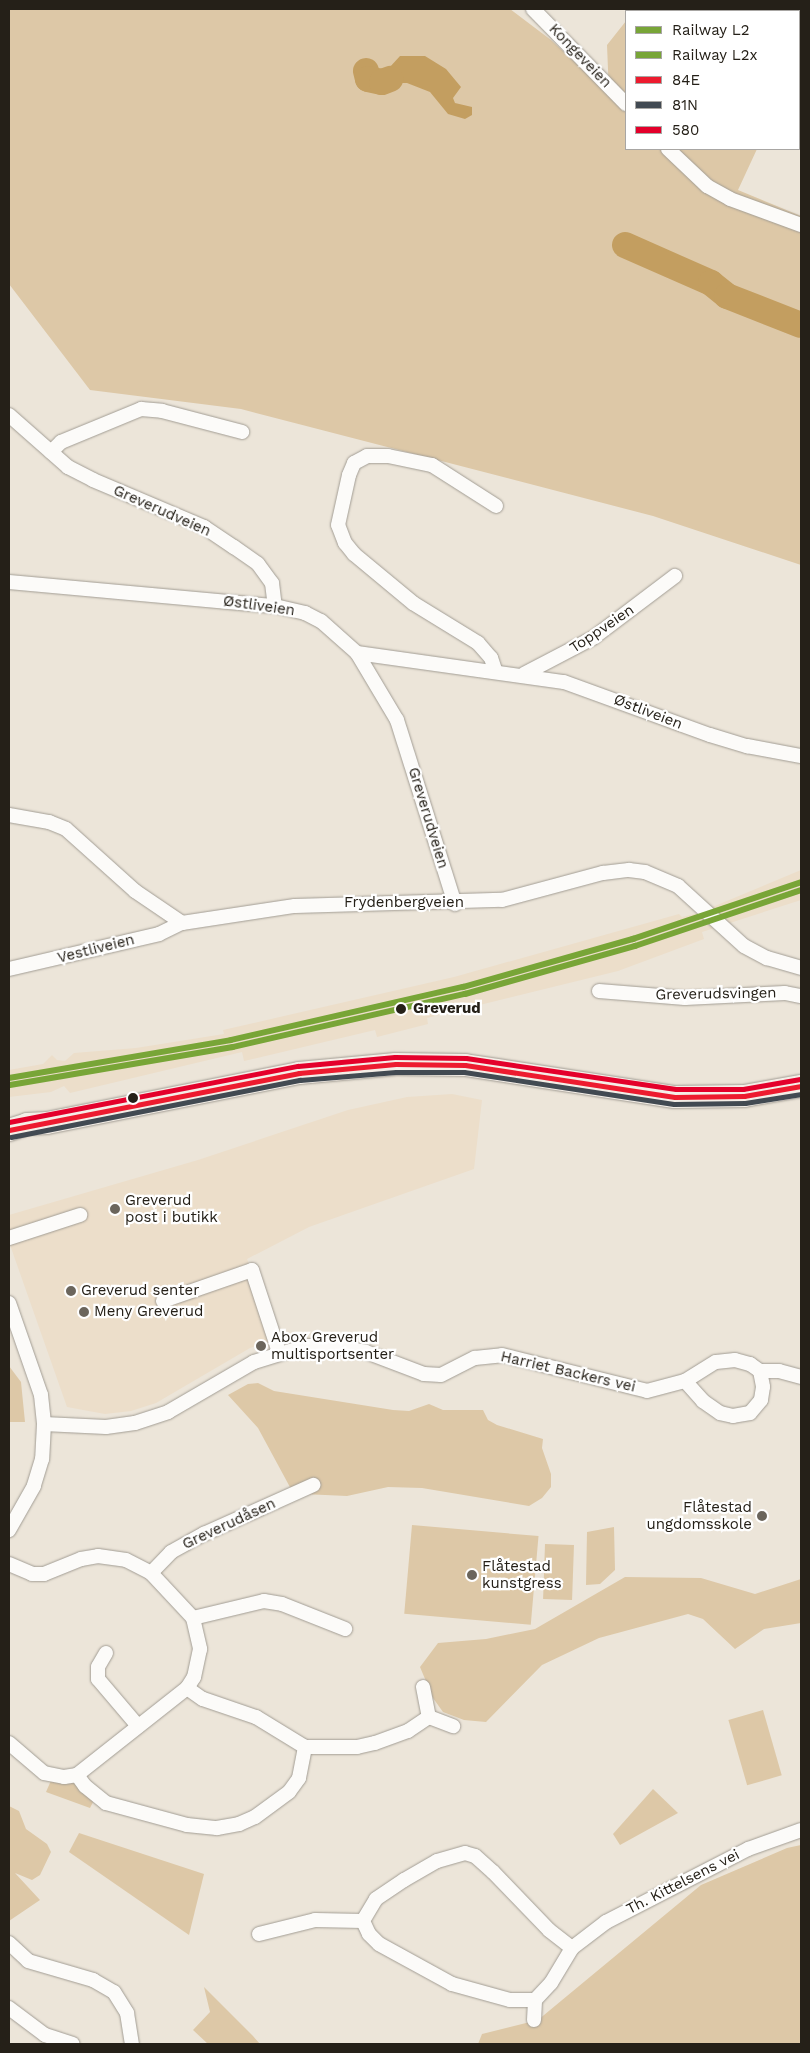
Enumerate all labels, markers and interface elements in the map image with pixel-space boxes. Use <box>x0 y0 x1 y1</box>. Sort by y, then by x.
legend <box>625 10 800 150</box>
street label: Kongeveien <box>545 20 615 92</box>
text: Railway L2 <box>672 21 749 39</box>
text: Railway L2x <box>672 46 757 64</box>
text: 84E <box>672 71 700 89</box>
text: 81N <box>672 96 698 114</box>
text: 580 <box>672 121 699 139</box>
street label: Greverudveien <box>110 481 214 541</box>
street label: Østliveien <box>222 592 296 620</box>
street label: Toppveien <box>566 601 638 657</box>
street label: Østliveien <box>611 691 685 733</box>
street label: Greverudveien <box>404 765 452 871</box>
street label: Frydenbergveien <box>344 894 464 912</box>
street label: Vestliveien <box>56 931 136 967</box>
street label: Greverudsvingen <box>655 984 777 1004</box>
place label: Greverud <box>413 1000 481 1018</box>
marker: Greverud <box>393 1001 409 1017</box>
unlabelled marker <box>128 1093 138 1103</box>
place label: Greverud post i butikk <box>125 1191 218 1226</box>
marker: Greverud post i butikk <box>109 1203 121 1215</box>
place label: Greverud senter <box>81 1282 199 1300</box>
marker: Greverud senter <box>65 1285 77 1297</box>
place label: Meny Greverud <box>94 1303 204 1321</box>
marker: Meny Greverud <box>78 1306 90 1318</box>
place label: Abox Greverud multisportsenter <box>271 1328 394 1363</box>
marker: Abox Greverud multisportsenter <box>255 1340 267 1352</box>
street label: Harriet Backers vei <box>499 1348 637 1396</box>
street label: Greverudåsen <box>180 1495 278 1553</box>
place label: Flåtestad ungdomsskole <box>646 1498 752 1533</box>
marker: Flåtestad ungdomsskole <box>756 1510 768 1522</box>
place label: Flåtestad kunstgress <box>482 1557 562 1592</box>
marker: Flåtestad kunstgress <box>466 1569 478 1581</box>
street label: Th. Kittelsens vei <box>623 1846 743 1918</box>

